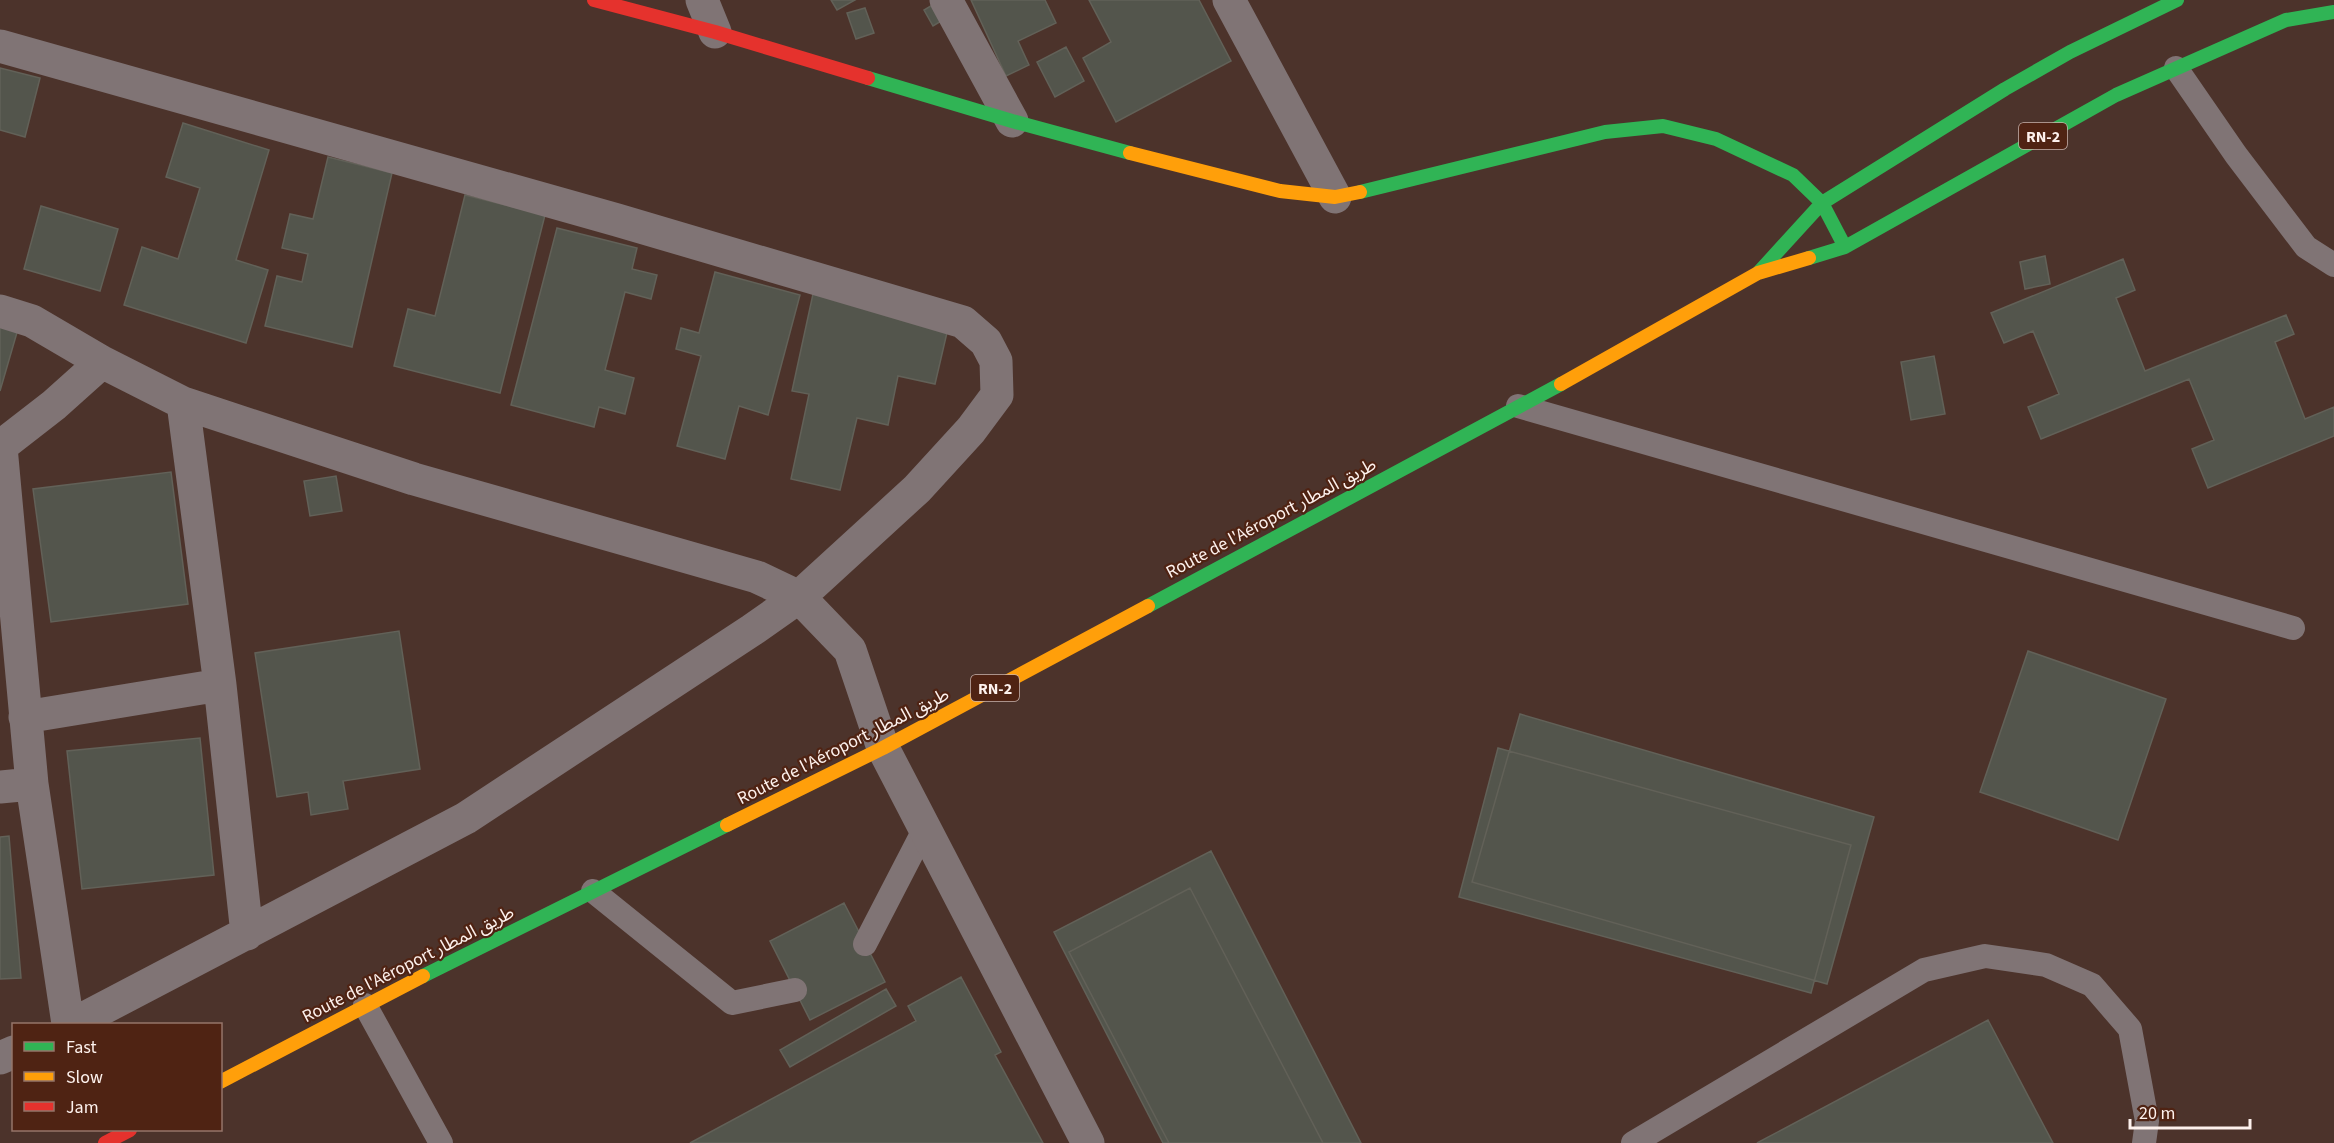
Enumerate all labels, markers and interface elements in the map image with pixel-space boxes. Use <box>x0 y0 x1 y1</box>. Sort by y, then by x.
road number: RN-2 <box>2019 123 2067 149</box>
street label: Route de l'Aéroport طريق المطار <box>1162 452 1381 585</box>
road number: RN-2 <box>971 675 1019 701</box>
street label: Route de l'Aéroport طريق المطار <box>733 682 954 811</box>
street label: Route de l'Aéroport طريق المطار <box>298 900 519 1029</box>
legend <box>12 1023 222 1131</box>
text: Fast <box>66 1035 97 1060</box>
text: Slow <box>66 1065 103 1090</box>
scale bar <box>2130 1092 2250 1130</box>
text: Jam <box>66 1095 99 1120</box>
text: 20 m <box>2139 1101 2175 1126</box>

